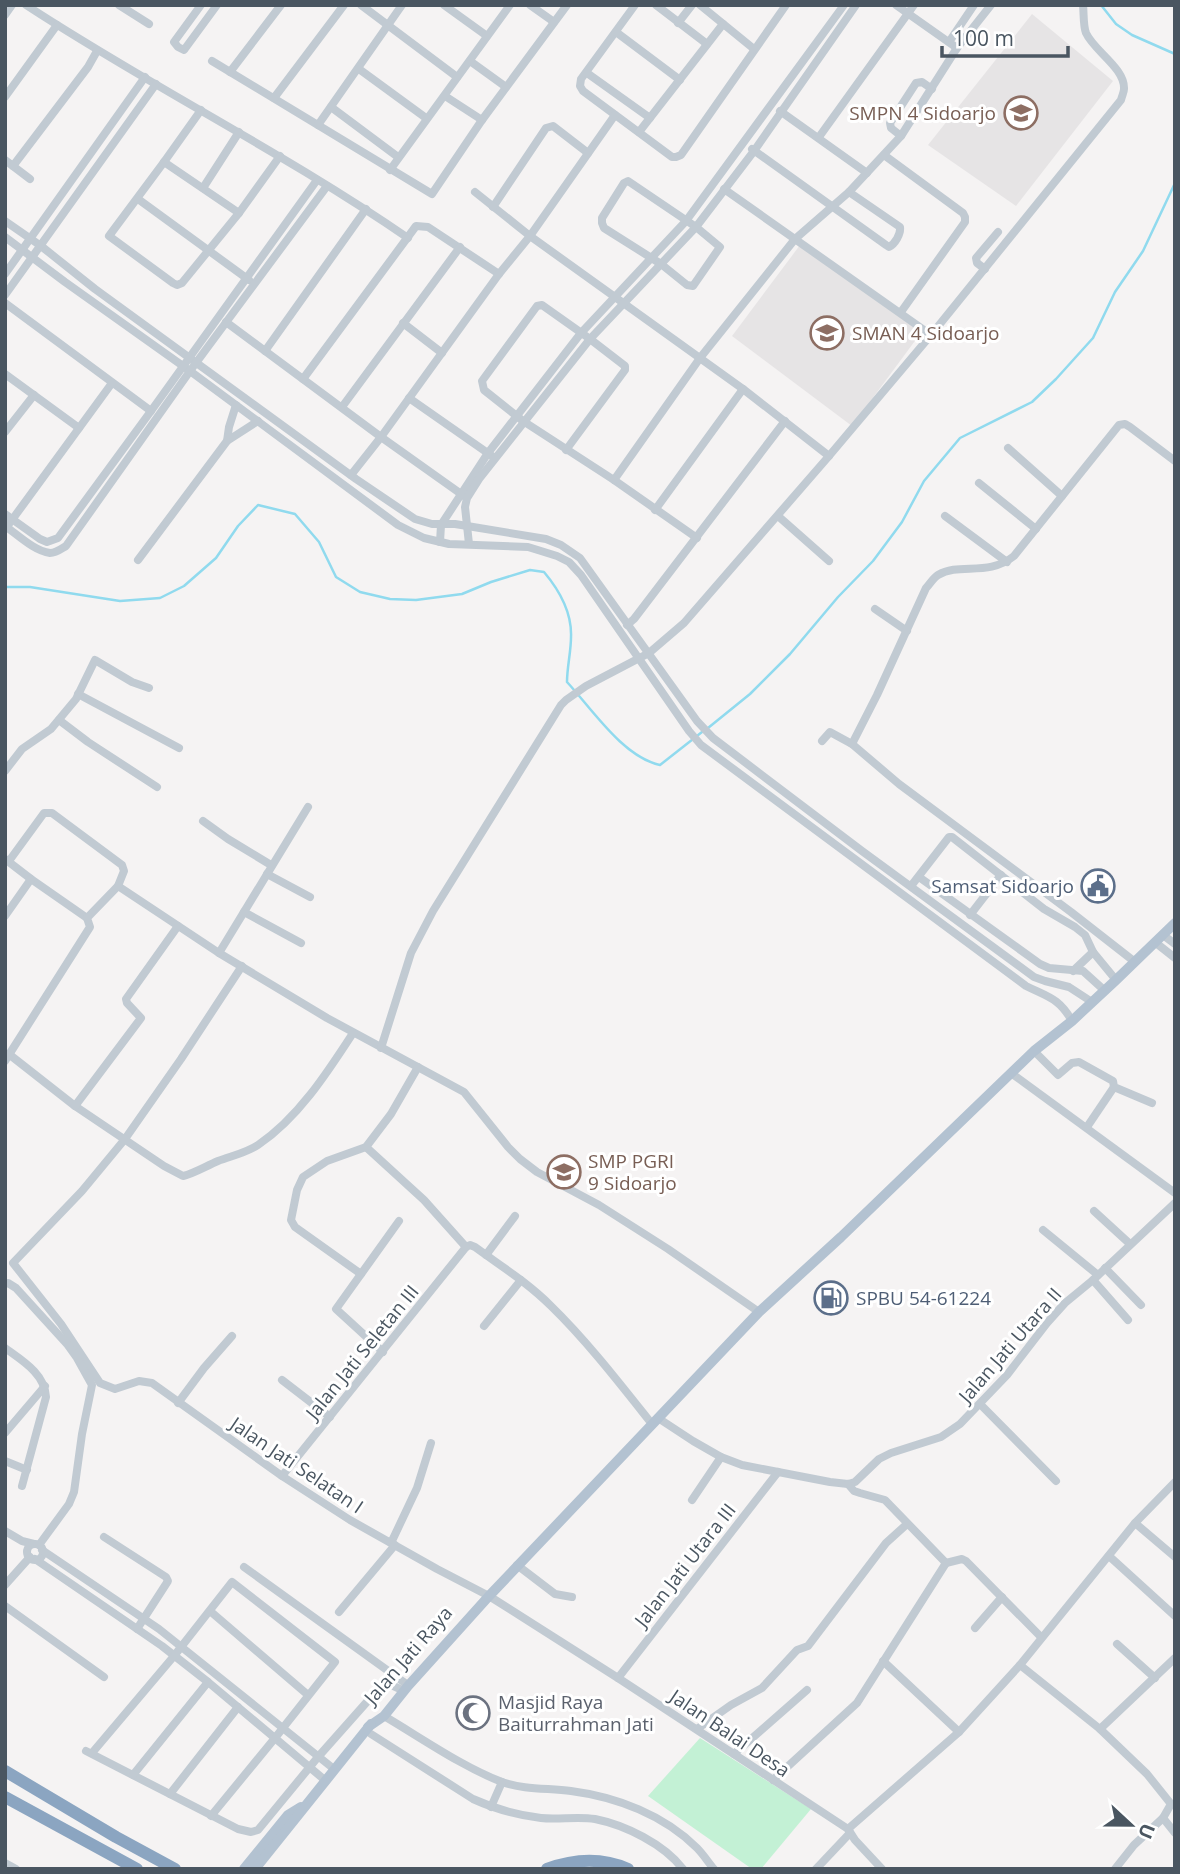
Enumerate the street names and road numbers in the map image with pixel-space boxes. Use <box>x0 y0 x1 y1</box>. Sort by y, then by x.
street label: Jalan Jati Seletan III <box>298 1279 424 1426</box>
street label: Jalan Jati Utara II <box>951 1282 1067 1410</box>
street label: Jalan Jati Selatan I <box>224 1410 369 1519</box>
street label: Jalan Jati Utara III <box>627 1498 741 1634</box>
street label: Jalan Jati Raya <box>357 1600 458 1711</box>
street label: Jalan Balai Desa <box>663 1682 795 1783</box>

